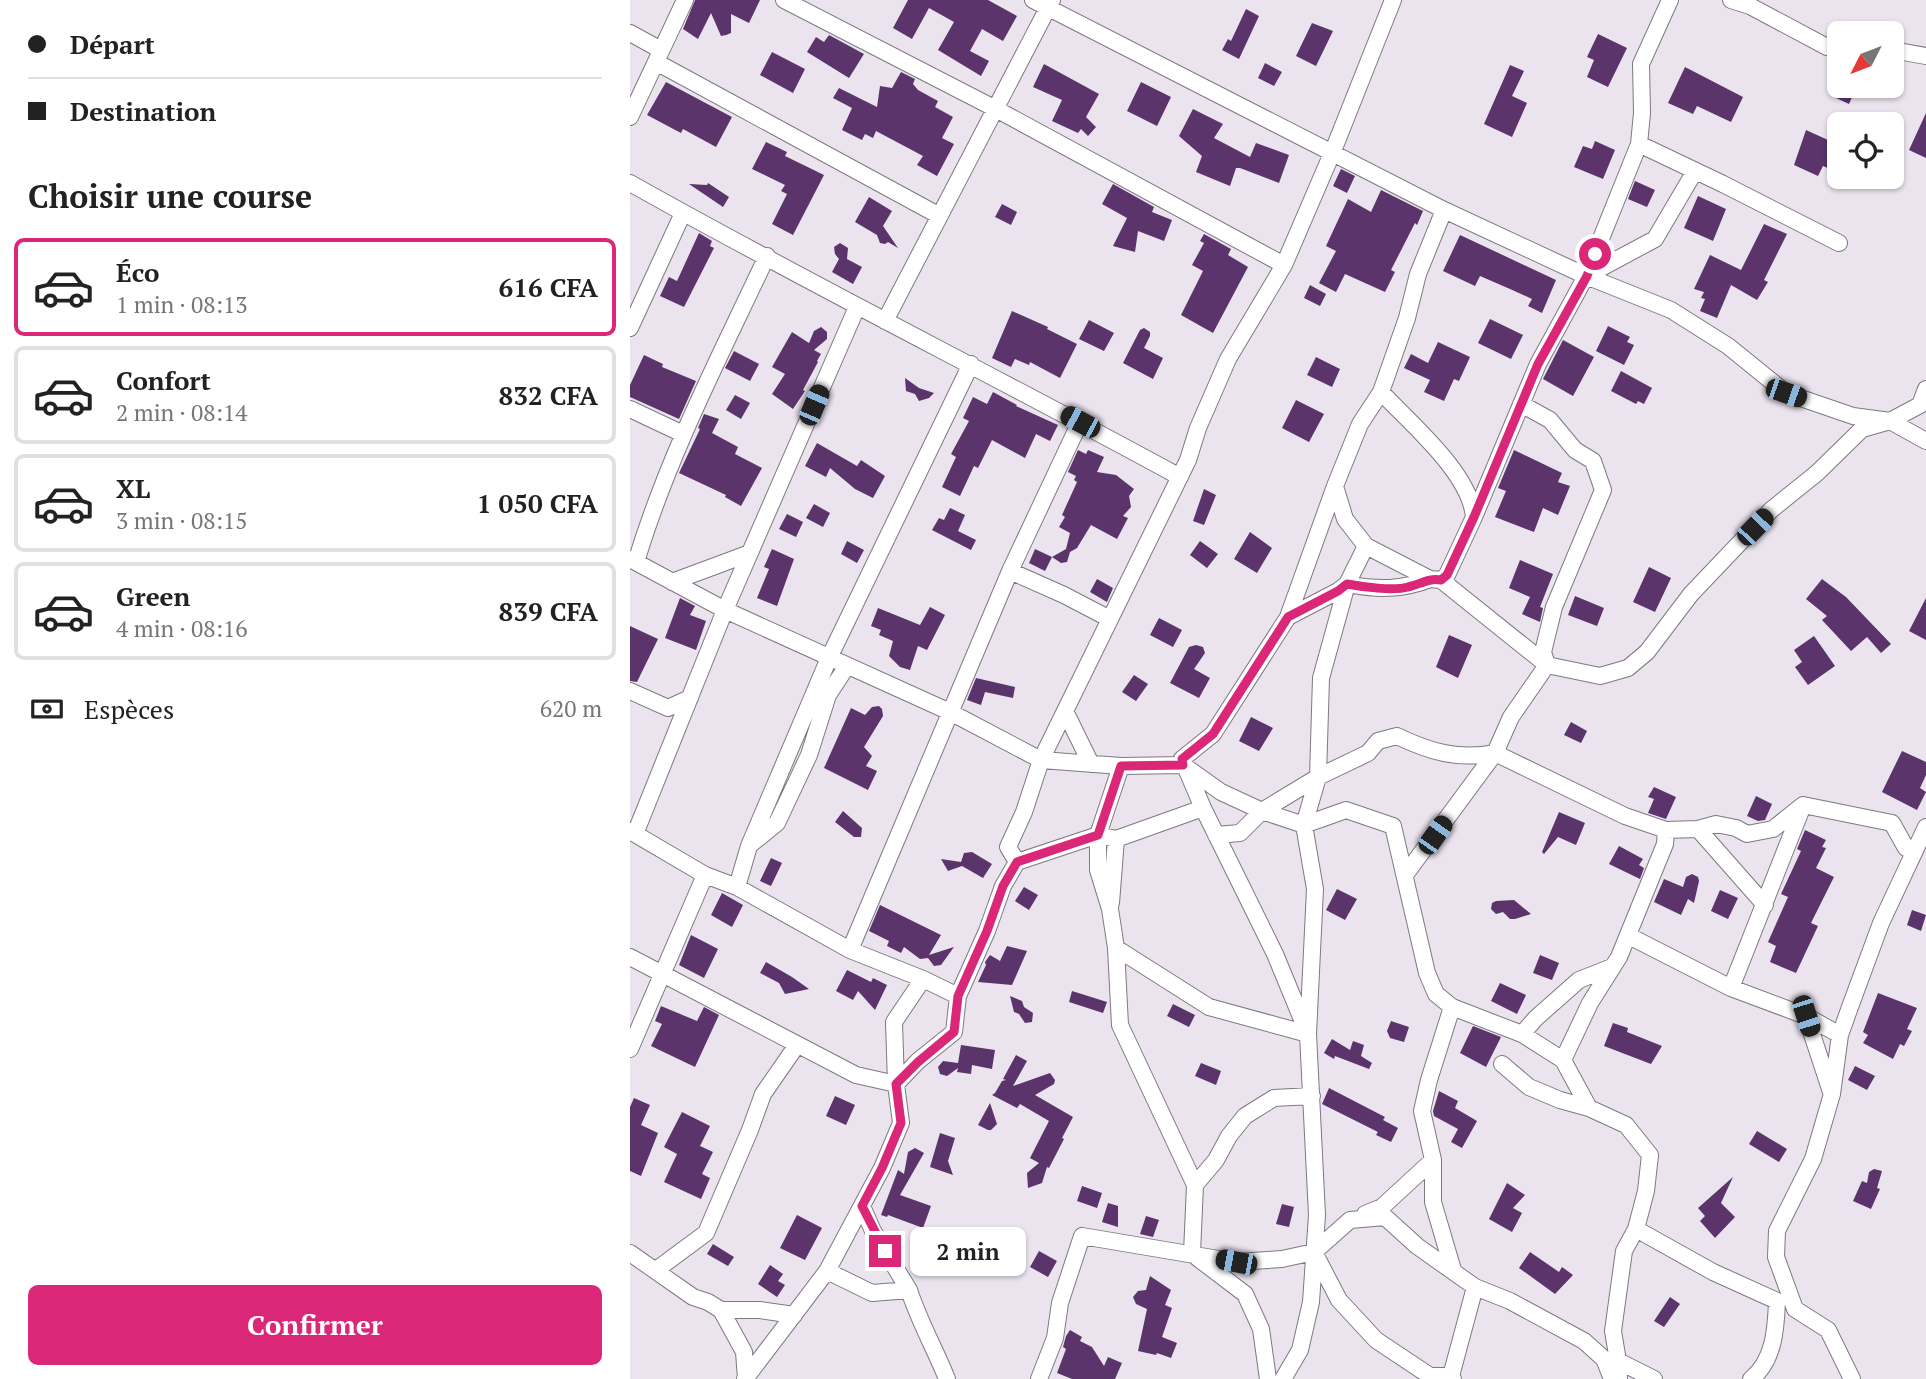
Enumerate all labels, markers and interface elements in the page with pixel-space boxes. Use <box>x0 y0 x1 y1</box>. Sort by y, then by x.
north arrow <box>1827 21 1904 98</box>
map controls <box>1827 21 1904 189</box>
text: Départ <box>70 27 155 61</box>
text: Destination <box>70 94 216 128</box>
button: locate <box>1827 112 1904 189</box>
text: Choisir une course <box>28 175 312 217</box>
route start <box>1579 238 1611 270</box>
text: Éco <box>116 255 159 289</box>
icon: car <box>32 256 95 319</box>
text: 616 CFA <box>499 270 598 304</box>
text: 1 min · 08:13 <box>116 289 248 320</box>
text: Confort <box>116 363 211 397</box>
icon: car <box>32 364 95 427</box>
car <box>1763 376 1810 410</box>
text: 832 CFA <box>499 378 598 412</box>
car <box>797 382 832 428</box>
text: 2 min · 08:14 <box>116 397 248 428</box>
car <box>1057 403 1104 441</box>
text: XL <box>116 471 150 505</box>
icon: car <box>32 472 95 535</box>
text: 1 050 CFA <box>477 486 598 520</box>
text: 3 min · 08:15 <box>116 505 248 536</box>
car <box>1733 505 1778 549</box>
text: Green <box>116 579 190 613</box>
icon: car <box>32 580 95 643</box>
text: 839 CFA <box>499 594 598 628</box>
text: 4 min · 08:16 <box>116 613 248 644</box>
icon: cash <box>28 690 66 728</box>
text: Espèces <box>84 692 174 726</box>
text: 620 m <box>540 693 602 724</box>
car <box>1415 812 1456 858</box>
car <box>1790 993 1823 1039</box>
callout: 2 min <box>910 1226 1025 1276</box>
route end <box>869 1235 901 1267</box>
text: 2 min <box>937 1236 999 1267</box>
car <box>1214 1248 1259 1276</box>
button: Confirmer <box>28 1285 602 1365</box>

